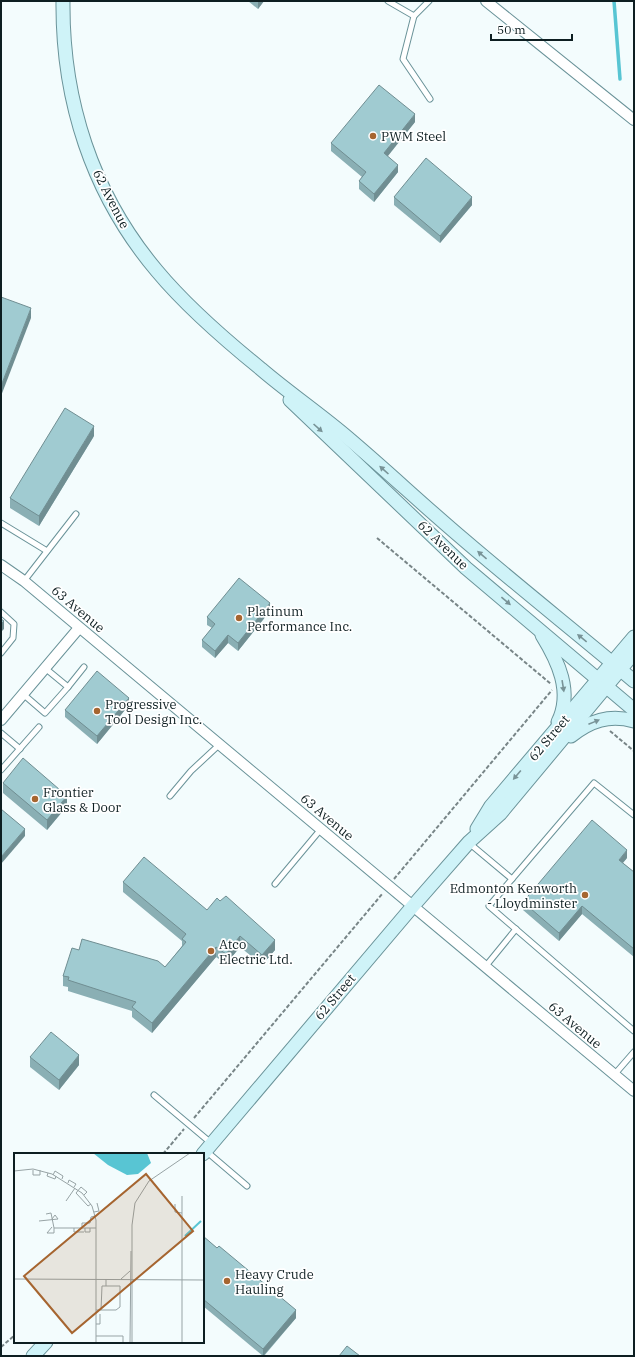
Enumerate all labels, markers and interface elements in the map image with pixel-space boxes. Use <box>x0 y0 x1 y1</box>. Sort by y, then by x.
scale bar <box>491 16 572 42</box>
text: 50 m <box>497 22 526 37</box>
place label: PWM Steel <box>381 128 446 145</box>
marker: PWM Steel <box>368 131 378 141</box>
street label: 62 Avenue <box>89 166 133 232</box>
one-way arrow <box>313 423 323 432</box>
one-way arrow <box>379 465 390 474</box>
street label: 62 Avenue <box>414 517 472 573</box>
one-way arrow <box>477 551 488 560</box>
street label: 63 Avenue <box>48 582 108 636</box>
one-way arrow <box>501 597 511 606</box>
place label: Platinum Performance Inc. <box>247 603 352 635</box>
marker: Platinum Performance Inc. <box>234 613 244 623</box>
one-way arrow <box>577 634 588 643</box>
one-way arrow <box>560 680 566 692</box>
place label: Progressive Tool Design Inc. <box>105 696 202 728</box>
marker: Progressive Tool Design Inc. <box>92 706 102 716</box>
street label: 62 Street <box>525 711 573 765</box>
one-way arrow <box>588 719 600 725</box>
one-way arrow <box>512 770 521 781</box>
place label: Frontier Glass & Door <box>43 784 121 816</box>
street label: 63 Avenue <box>297 790 357 844</box>
marker: Frontier Glass & Door <box>30 794 40 804</box>
place label: Edmonton Kenworth - Lloydminster <box>450 880 577 912</box>
marker: Edmonton Kenworth - Lloydminster <box>580 890 590 900</box>
place label: Atco Electric Ltd. <box>219 936 293 968</box>
marker: Atco Electric Ltd. <box>206 946 216 956</box>
street label: 62 Street <box>311 970 359 1024</box>
street label: 63 Avenue <box>545 998 605 1052</box>
inset map <box>14 1153 204 1343</box>
place label: Heavy Crude Hauling <box>235 1266 314 1298</box>
marker: Heavy Crude Hauling <box>222 1276 232 1286</box>

